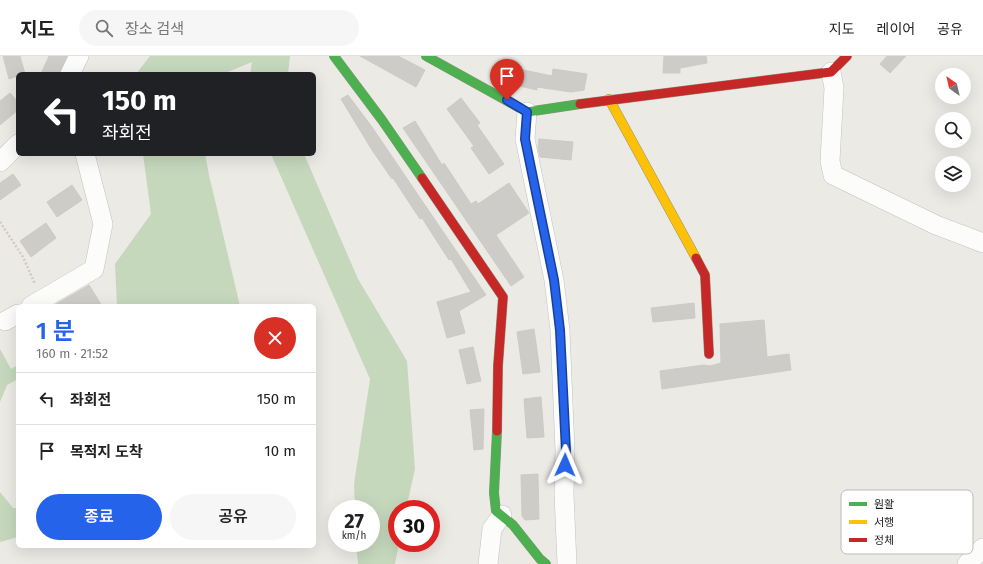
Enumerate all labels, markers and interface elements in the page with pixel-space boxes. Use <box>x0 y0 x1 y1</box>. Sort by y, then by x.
search box <box>79 10 359 46</box>
icon: search <box>93 17 115 39</box>
text: 지도 <box>20 18 55 41</box>
text: 장소 검색 <box>125 20 184 38</box>
text: 지도 <box>829 21 855 38</box>
text: 레이어 <box>877 21 915 38</box>
text: 공유 <box>937 21 963 38</box>
pin <box>490 59 524 100</box>
icon: arrive <box>496 65 518 87</box>
north arrow <box>935 68 971 104</box>
map controls <box>935 68 971 192</box>
text: 150 m <box>102 84 177 117</box>
icon: left <box>36 88 88 140</box>
button: search <box>935 112 971 148</box>
text: 좌회전 <box>102 122 152 144</box>
button: layers <box>935 156 971 192</box>
text: 1 분 <box>36 317 75 345</box>
button: close <box>254 317 296 359</box>
text: 160 m · 21:52 <box>36 346 108 361</box>
icon: left <box>36 388 58 410</box>
text: 150 m <box>257 390 296 408</box>
text: 좌회전 <box>70 391 111 409</box>
icon: arrive <box>36 440 58 462</box>
text: 10 m <box>264 442 296 460</box>
text: 목적지 도착 <box>70 443 143 461</box>
position arrow <box>544 444 586 486</box>
legend <box>841 490 973 554</box>
button: 종료 <box>36 494 162 540</box>
button: 공유 <box>170 494 296 540</box>
text: 원활 <box>874 498 894 511</box>
speed limit sign: 30 <box>388 500 440 552</box>
text: 27 <box>344 509 364 533</box>
text: 서행 <box>874 516 894 529</box>
text: km/h <box>342 530 366 542</box>
text: 정체 <box>874 534 894 547</box>

